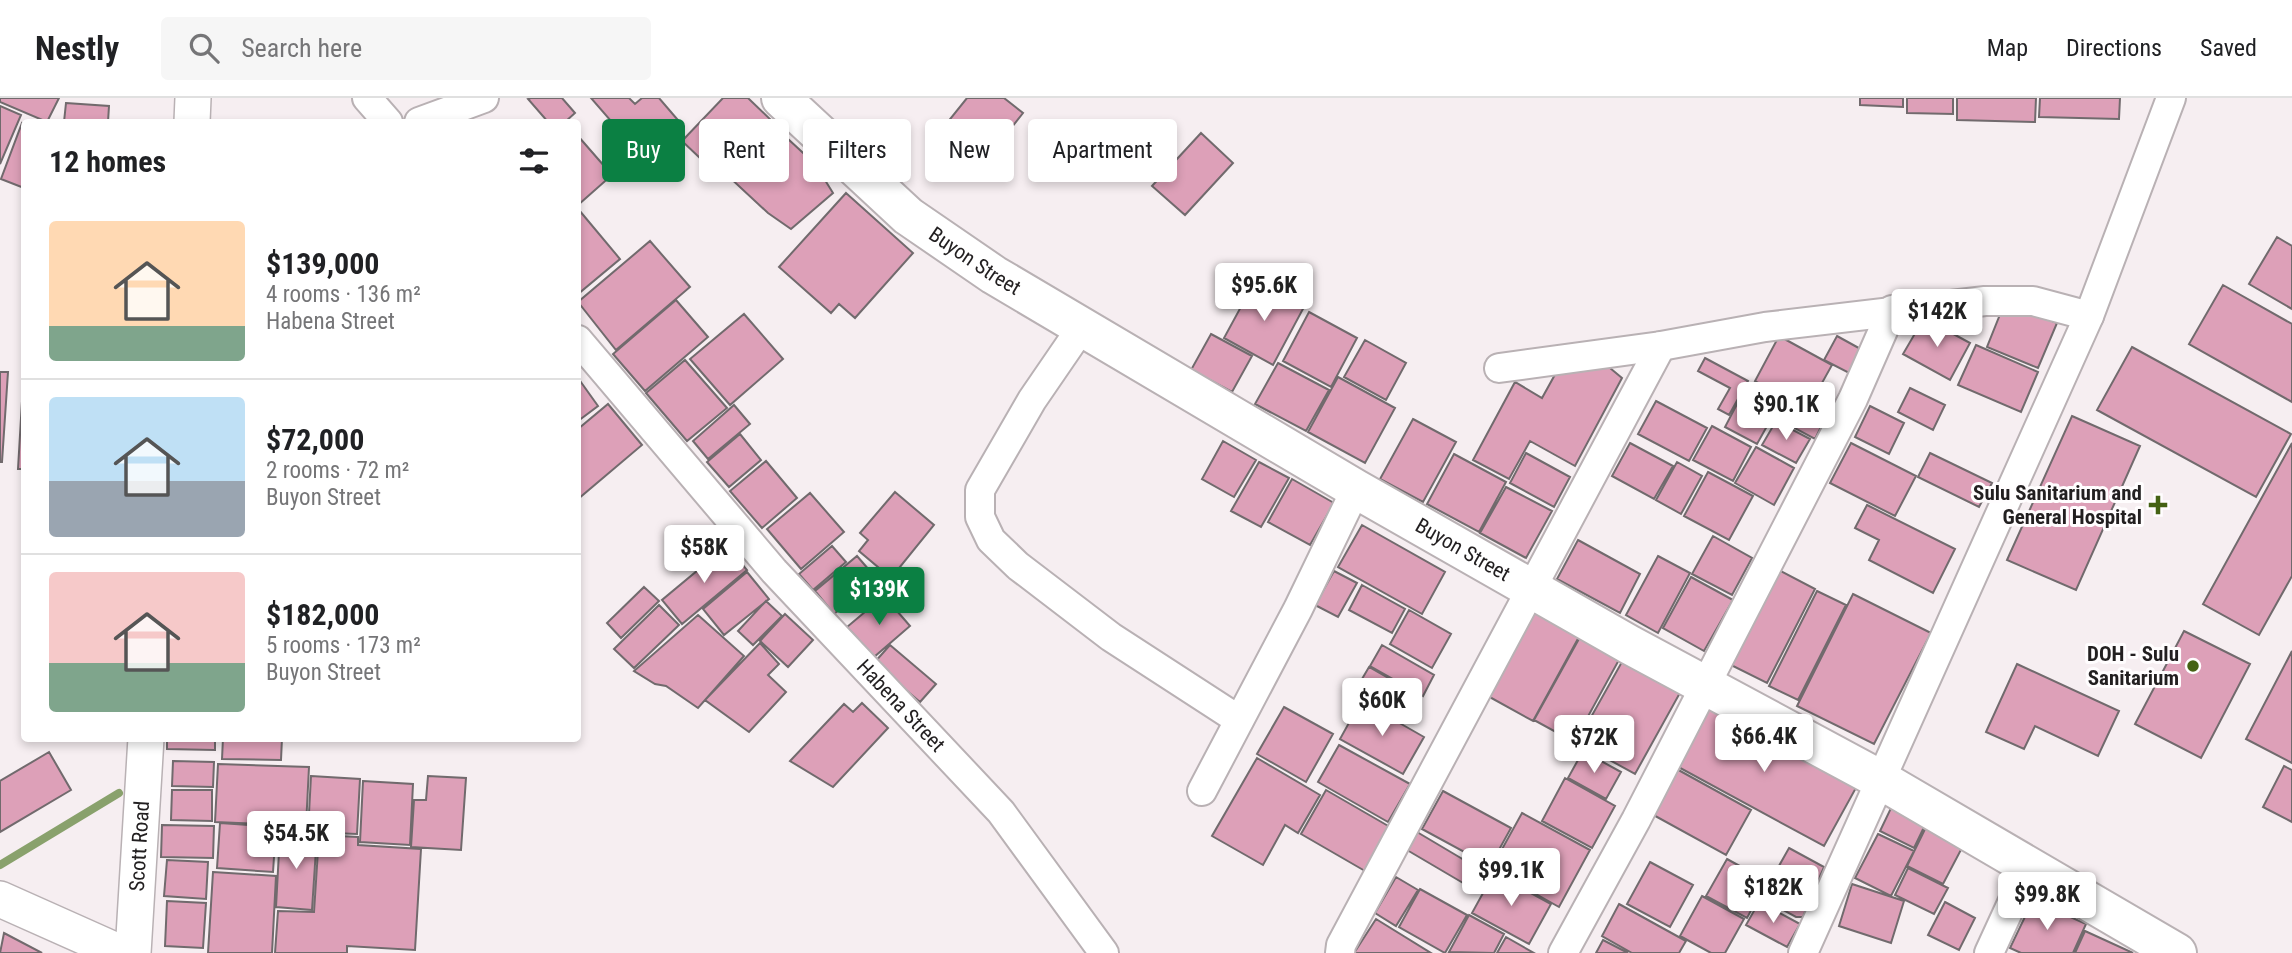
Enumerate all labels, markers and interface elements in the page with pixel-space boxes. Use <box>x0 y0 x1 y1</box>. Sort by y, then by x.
search box <box>161 17 651 80</box>
text: Nestly <box>35 29 119 68</box>
icon: search <box>185 29 223 67</box>
text: Search here <box>241 33 362 63</box>
text: Map <box>1987 34 2028 62</box>
text: Directions <box>2066 34 2162 62</box>
text: Saved <box>2200 34 2257 62</box>
chip: Buy <box>602 119 685 182</box>
chip: Rent <box>699 119 789 182</box>
chip: Filters <box>803 119 911 182</box>
chip: New <box>925 119 1014 182</box>
chip: Apartment <box>1028 119 1177 182</box>
icon: filters <box>515 142 553 180</box>
text: 12 homes <box>49 144 166 179</box>
street label: Buyon Street <box>924 222 1025 300</box>
text: $139,000 <box>266 246 379 281</box>
icon: home <box>105 249 189 333</box>
pin: $95.6K <box>1207 264 1321 323</box>
text: $95.6K <box>1231 272 1297 299</box>
text: 4 rooms · 136 m² <box>266 281 421 308</box>
pin: $142K <box>1888 289 1986 349</box>
text: $142K <box>1907 298 1967 325</box>
text: Habena Street <box>266 308 395 335</box>
pin: $90.1K <box>1729 382 1843 442</box>
text: $90.1K <box>1753 391 1819 418</box>
text: $72,000 <box>266 422 364 457</box>
icon: home <box>105 425 189 509</box>
text: 2 rooms · 72 m² <box>266 457 409 484</box>
place label: Sulu Sanitarium and General Hospital <box>1973 481 2142 529</box>
text: Buyon Street <box>266 484 381 511</box>
marker: Sulu Sanitarium and General Hospital <box>2148 495 2168 515</box>
street label: Buyon Street <box>1411 513 1514 586</box>
pin: $58K <box>663 526 745 585</box>
text: $58K <box>680 534 728 561</box>
pin: $139K <box>830 568 928 627</box>
text: $139K <box>849 576 909 603</box>
text: $182,000 <box>266 597 379 632</box>
icon: home <box>105 600 189 684</box>
text: 5 rooms · 173 m² <box>266 632 421 659</box>
place label: DOH - Sulu Sanitarium <box>2087 642 2179 690</box>
street label: Habena Street <box>852 655 950 757</box>
marker: DOH - Sulu Sanitarium <box>2185 658 2201 674</box>
text: Buyon Street <box>266 659 381 686</box>
pin: $60K <box>1341 678 1423 738</box>
text: $60K <box>1358 687 1406 714</box>
pin: $66.4K <box>1707 714 1821 774</box>
pin: $72K <box>1553 716 1635 775</box>
text: $66.4K <box>1731 723 1797 750</box>
text: $72K <box>1570 724 1618 751</box>
street label: Scott Road <box>125 800 154 892</box>
pin: $54.5K <box>239 812 353 871</box>
text: $54.5K <box>263 820 329 847</box>
pin: $99.1K <box>1454 848 1568 908</box>
text: $99.1K <box>1478 857 1544 884</box>
pin: $182K <box>1724 866 1822 925</box>
pin: $99.8K <box>1990 872 2104 932</box>
text: $182K <box>1743 874 1803 901</box>
text: $99.8K <box>2014 881 2080 908</box>

